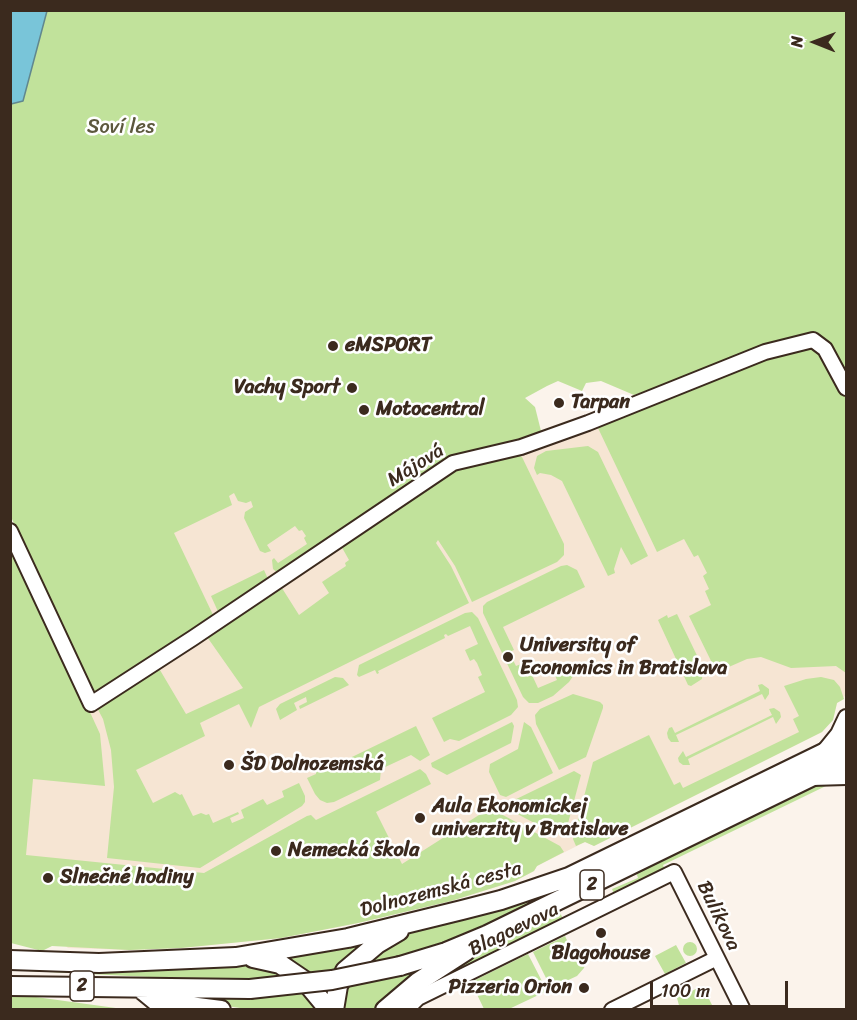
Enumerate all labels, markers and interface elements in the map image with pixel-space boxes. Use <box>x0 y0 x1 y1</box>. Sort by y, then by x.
north arrow <box>785 12 845 72</box>
text: N <box>782 36 811 47</box>
park label: Soví les <box>87 116 155 140</box>
place label: eMSPORT <box>345 334 431 358</box>
marker: eMSPORT <box>326 339 340 353</box>
place label: Vachy Sport <box>234 376 340 400</box>
marker: Vachy Sport <box>345 381 359 395</box>
place label: Tarpan <box>571 391 630 415</box>
marker: Tarpan <box>552 396 566 410</box>
place label: Motocentral <box>376 398 485 422</box>
marker: Motocentral <box>357 403 371 417</box>
street label: Májová <box>383 439 449 493</box>
place label: University of Economics in Bratislava <box>520 634 727 681</box>
marker: University of Economics in Bratislava <box>501 650 515 664</box>
place label: ŠD Dolnozemská <box>241 753 384 777</box>
marker: ŠD Dolnozemská <box>222 758 236 772</box>
place label: Aula Ekonomickej univerzity v Bratislave <box>432 795 628 842</box>
marker: Aula Ekonomickej univerzity v Bratislave <box>413 811 427 825</box>
place label: Nemecká škola <box>288 839 419 863</box>
marker: Nemecká škola <box>269 844 283 858</box>
street label: Dolnozemská cesta <box>358 857 524 923</box>
place label: Slnečné hodiny <box>60 866 194 890</box>
road number: 2 <box>580 870 604 900</box>
marker: Slnečné hodiny <box>41 871 55 885</box>
street label: Bulíkova <box>691 877 745 955</box>
street label: Blagoevova <box>465 898 563 962</box>
marker: Blagohouse <box>594 926 608 940</box>
place label: Blagohouse <box>551 942 651 966</box>
scale bar <box>653 969 791 1007</box>
road number: 2 <box>70 971 94 1001</box>
text: 100 m <box>661 975 710 1007</box>
place label: Pizzeria Orion <box>448 976 572 1000</box>
marker: Pizzeria Orion <box>577 981 591 995</box>

